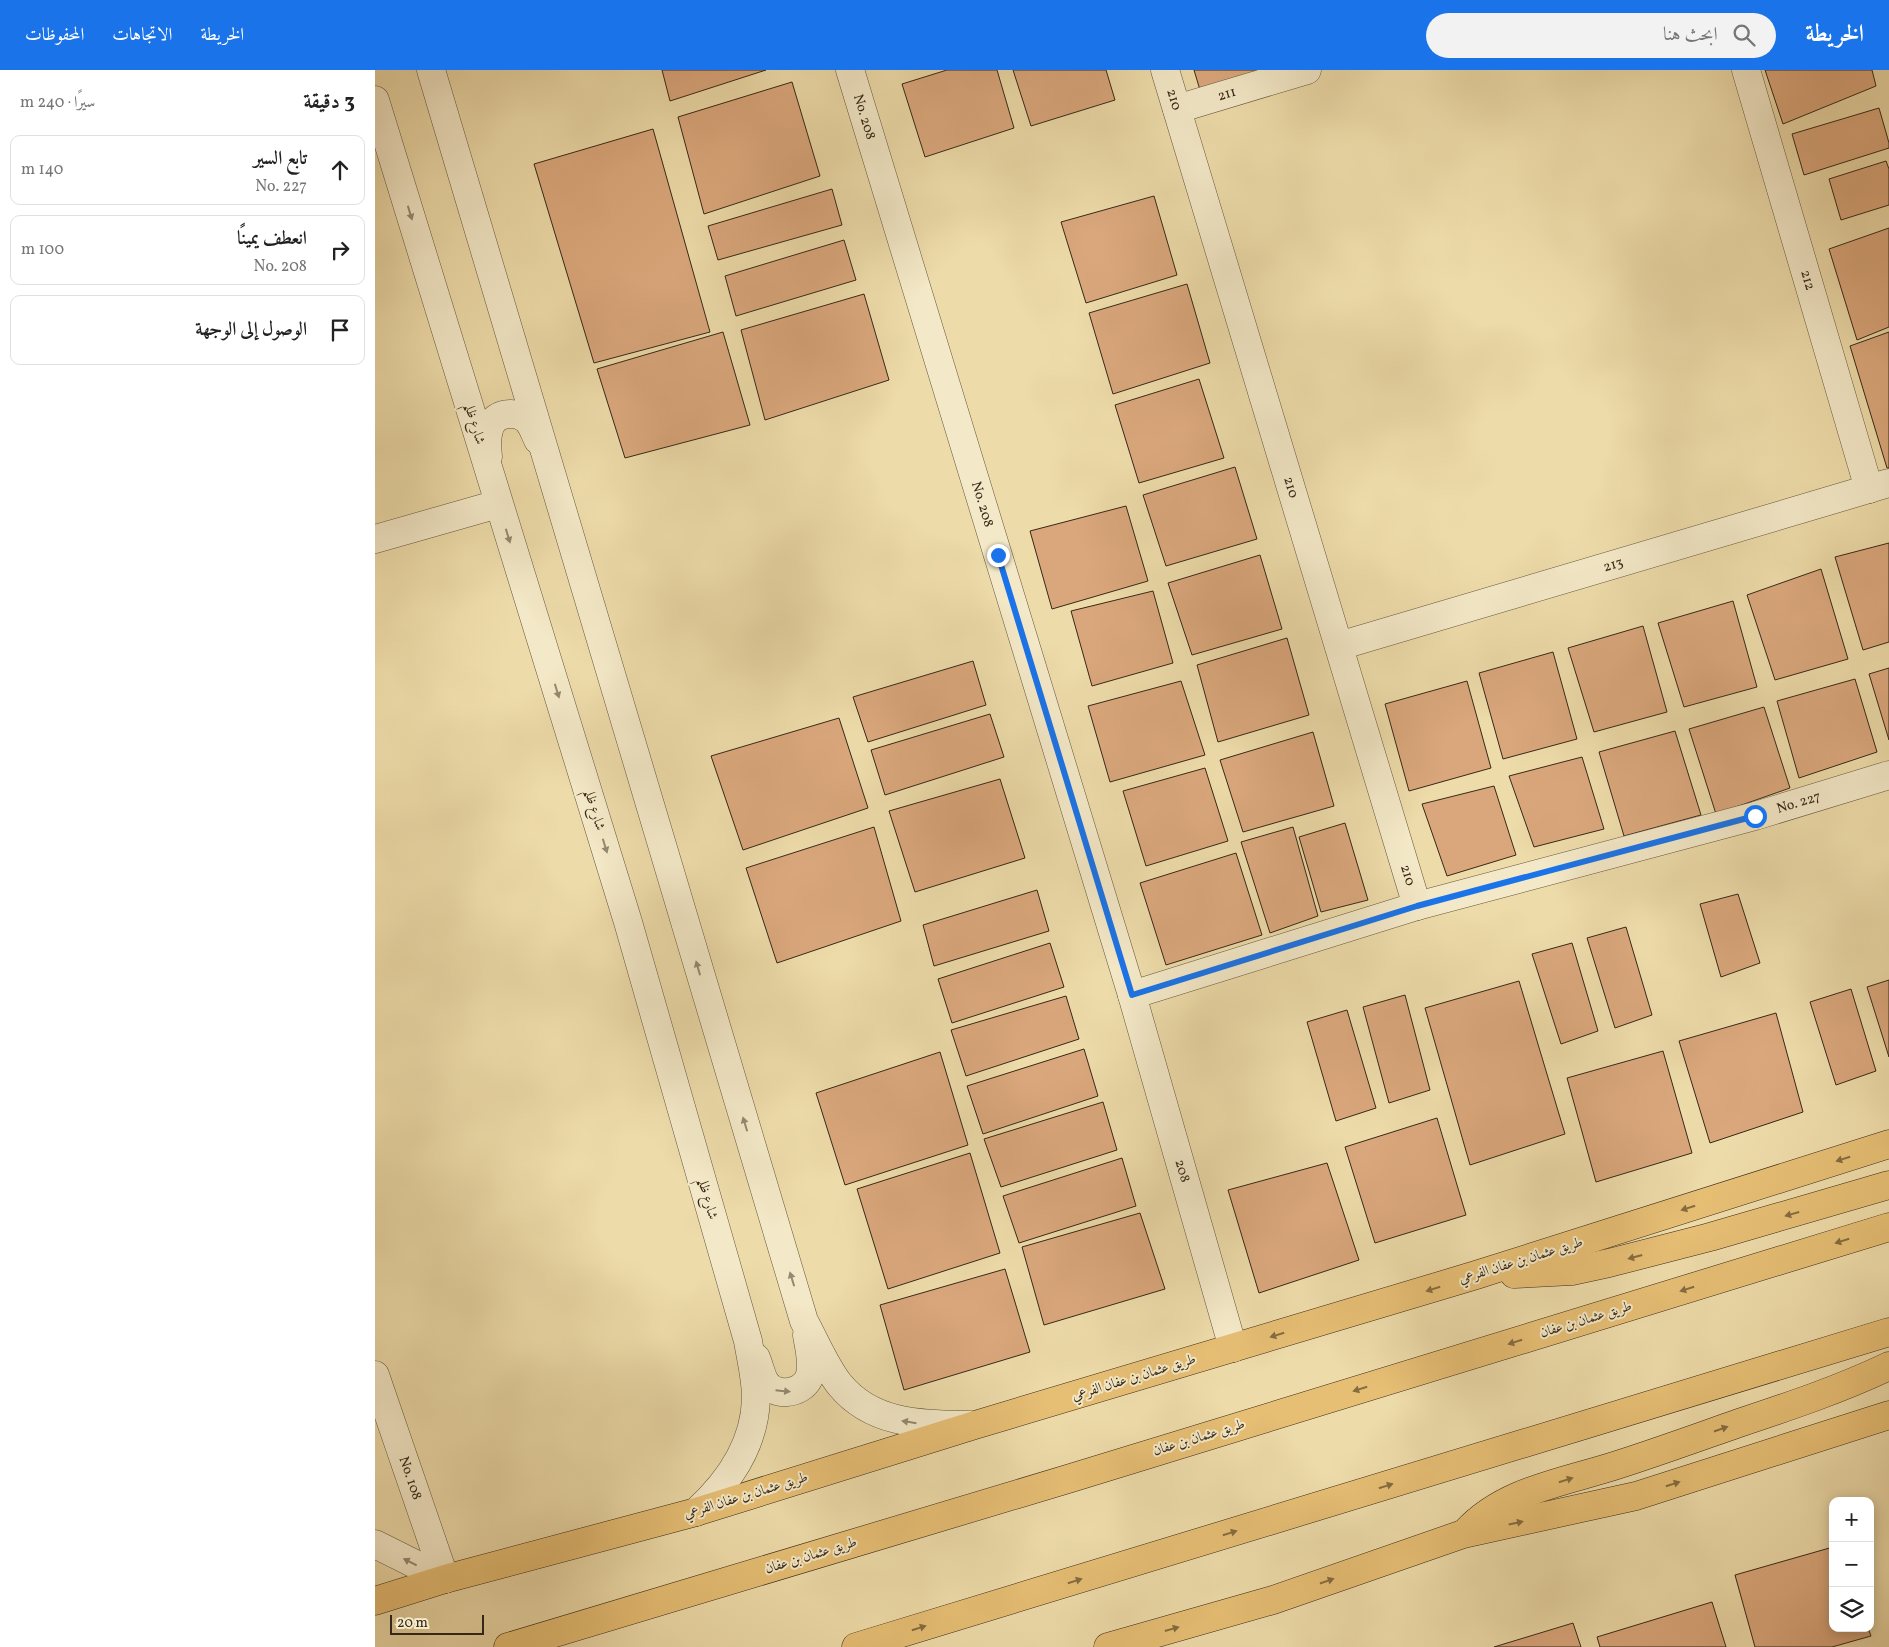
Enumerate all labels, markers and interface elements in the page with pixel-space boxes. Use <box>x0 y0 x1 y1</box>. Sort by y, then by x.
search box <box>1426 13 1776 58</box>
text: الخريطة <box>1806 18 1864 52</box>
icon: search <box>1730 21 1758 49</box>
text: ابحث هنا <box>1663 22 1718 48</box>
text: المحفوظات <box>25 23 84 48</box>
text: الاتجاهات <box>112 23 172 48</box>
text: الخريطة <box>200 23 244 48</box>
street label: 211 <box>1215 82 1238 106</box>
street label: 210 <box>1162 87 1186 113</box>
text: 3 دقيقة <box>303 88 355 117</box>
text: سيرًا · 240 m <box>20 92 95 114</box>
street label: No. 208 <box>848 92 880 142</box>
text: تابع السير <box>254 146 307 172</box>
icon: ahead <box>326 156 354 184</box>
text: 140 m <box>21 159 63 181</box>
text: No. 227 <box>255 176 307 198</box>
one-way arrow <box>406 206 414 221</box>
text: انعطف يمينًا <box>237 226 307 252</box>
icon: right <box>326 236 354 264</box>
text: 100 m <box>21 239 64 261</box>
text: No. 208 <box>254 256 307 278</box>
street label: 212 <box>1796 268 1820 293</box>
icon: arrive <box>326 316 354 344</box>
text: الوصول إلى الوجهة <box>195 317 307 343</box>
street label: شارع ظلم <box>455 401 489 448</box>
street label: 210 <box>1279 474 1303 500</box>
street label: No. 208 <box>966 479 998 529</box>
one-way arrow <box>505 528 513 543</box>
route end <box>987 544 1010 567</box>
street label: 213 <box>1601 553 1626 577</box>
one-way arrow <box>553 684 561 699</box>
street label: شارع ظلم <box>575 787 609 834</box>
street label: No. 227 <box>1774 787 1823 818</box>
route start <box>1744 805 1767 828</box>
one-way arrow <box>601 839 609 854</box>
street label: 210 <box>1396 862 1420 888</box>
one-way arrow <box>694 960 702 975</box>
one-way arrow <box>740 1116 748 1131</box>
one-way arrow <box>1835 1156 1850 1163</box>
street label: 208 <box>1170 1157 1195 1185</box>
street label: شارع ظلم <box>688 1176 722 1223</box>
one-way arrow <box>1680 1205 1695 1213</box>
one-way arrow <box>1784 1210 1799 1218</box>
street label: طريق عثمان بن عفان الفرعي <box>1457 1233 1586 1290</box>
one-way arrow <box>1835 1238 1850 1246</box>
one-way arrow <box>1628 1253 1643 1261</box>
one-way arrow <box>787 1272 795 1287</box>
one-way arrow <box>1425 1285 1440 1293</box>
one-way arrow <box>1679 1285 1694 1293</box>
street label: طريق عثمان بن عفان <box>1538 1297 1634 1343</box>
one-way arrow <box>1269 1332 1284 1340</box>
one-way arrow <box>1507 1338 1522 1346</box>
street label: طريق عثمان بن عفان الفرعي <box>1070 1350 1199 1407</box>
one-way arrow <box>1352 1386 1367 1394</box>
one-way arrow <box>776 1387 792 1395</box>
street label: طريق عثمان بن عفان <box>1151 1415 1247 1461</box>
one-way arrow <box>901 1418 917 1426</box>
one-way arrow <box>1713 1425 1728 1433</box>
street label: No. 108 <box>394 1454 427 1502</box>
street label: طريق عثمان بن عفان الفرعي <box>682 1468 811 1525</box>
one-way arrow <box>1559 1476 1574 1484</box>
one-way arrow <box>1666 1480 1681 1487</box>
one-way arrow <box>1378 1481 1393 1489</box>
map controls <box>1829 1497 1874 1632</box>
button: + <box>1829 1497 1874 1542</box>
one-way arrow <box>1508 1519 1523 1527</box>
one-way arrow <box>1223 1529 1238 1537</box>
street label: طريق عثمان بن عفان <box>763 1533 859 1579</box>
button: − <box>1829 1542 1874 1587</box>
one-way arrow <box>403 1558 417 1566</box>
one-way arrow <box>1068 1576 1083 1584</box>
one-way arrow <box>1320 1577 1335 1584</box>
button: layers <box>1829 1587 1874 1632</box>
scale bar <box>390 1612 484 1635</box>
text: 20 m <box>397 1614 428 1633</box>
one-way arrow <box>912 1623 927 1631</box>
one-way arrow <box>1165 1624 1180 1632</box>

